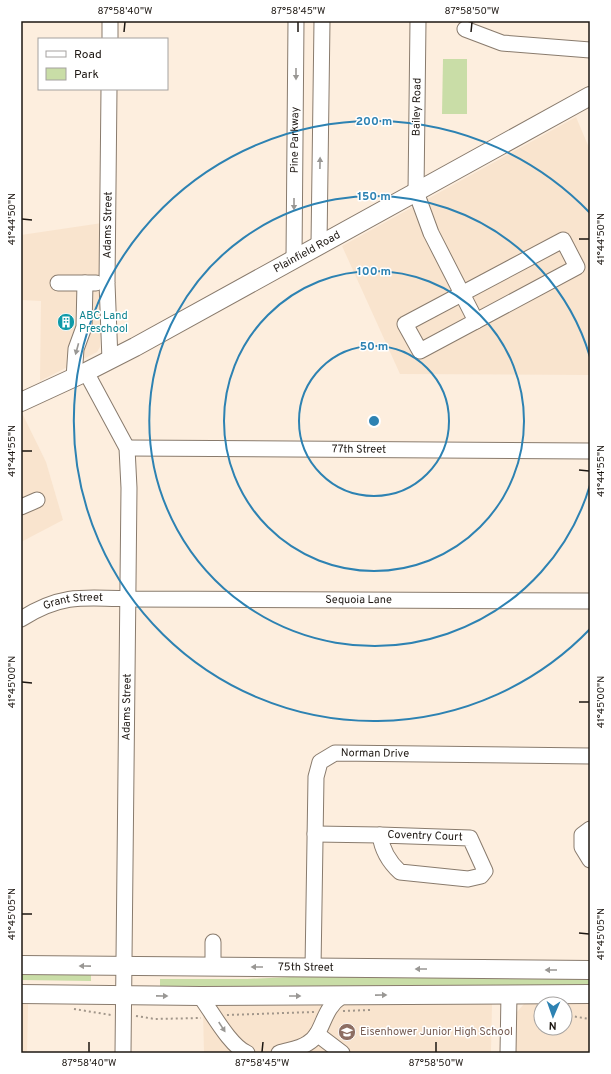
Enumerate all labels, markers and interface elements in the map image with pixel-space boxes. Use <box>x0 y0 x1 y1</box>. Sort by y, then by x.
text: 87°58'40"W <box>98 5 152 18</box>
text: 87°58'45"W <box>271 5 325 18</box>
text: 87°58'50"W <box>445 5 499 18</box>
legend <box>38 38 168 90</box>
text: Road <box>74 47 102 63</box>
text: Park <box>74 67 99 83</box>
one-way arrow <box>293 68 299 81</box>
street label: Bailey Road <box>409 78 425 136</box>
street label: Pine Parkway <box>288 107 302 173</box>
text: 200 m <box>356 114 392 130</box>
one-way arrow <box>317 156 323 169</box>
text: 150 m <box>357 189 391 205</box>
street label: Adams Street <box>100 191 116 259</box>
text: 41°44'50"N <box>6 193 19 245</box>
one-way arrow <box>291 198 298 210</box>
text: 41°44'50"N <box>595 213 608 265</box>
street label: Plainfield Road <box>271 228 343 276</box>
text: 100 m <box>357 264 391 280</box>
place label: ABC Land Preschool <box>79 309 128 336</box>
building icon: ABC Land Preschool <box>56 312 76 332</box>
text: 50 m <box>360 339 388 355</box>
one-way arrow <box>74 343 80 355</box>
centre of rings <box>367 414 381 428</box>
text: 41°44'55"N <box>6 425 19 477</box>
street label: 77th Street <box>332 442 386 457</box>
text: 41°44'55"N <box>595 445 608 497</box>
street label: Grant Street <box>41 591 103 613</box>
street label: Sequoia Lane <box>325 593 392 607</box>
text: 41°45'00"N <box>6 656 19 708</box>
street label: Adams Street <box>119 673 135 741</box>
text: 41°45'00"N <box>595 676 608 728</box>
street label: Norman Drive <box>341 746 409 761</box>
street label: Coventry Court <box>387 828 463 844</box>
text: 41°45'05"N <box>6 888 19 940</box>
text: 41°45'05"N <box>595 908 608 960</box>
street label: 75th Street <box>278 960 334 975</box>
one-way arrow <box>78 963 91 969</box>
one-way arrow <box>250 964 263 970</box>
one-way arrow <box>414 966 427 972</box>
one-way arrow <box>544 967 557 973</box>
one-way arrow <box>375 992 388 998</box>
one-way arrow <box>156 993 169 999</box>
one-way arrow <box>289 993 302 999</box>
north arrow <box>533 996 573 1036</box>
text: N <box>548 1018 557 1032</box>
one-way arrow <box>218 1021 226 1032</box>
school or university icon: Eisenhower Junior High School <box>337 1022 357 1042</box>
place label: Eisenhower Junior High School <box>360 1025 513 1039</box>
text: 87°58'40"W <box>62 1057 116 1070</box>
text: 87°58'45"W <box>235 1057 289 1070</box>
text: 87°58'50"W <box>409 1057 463 1070</box>

